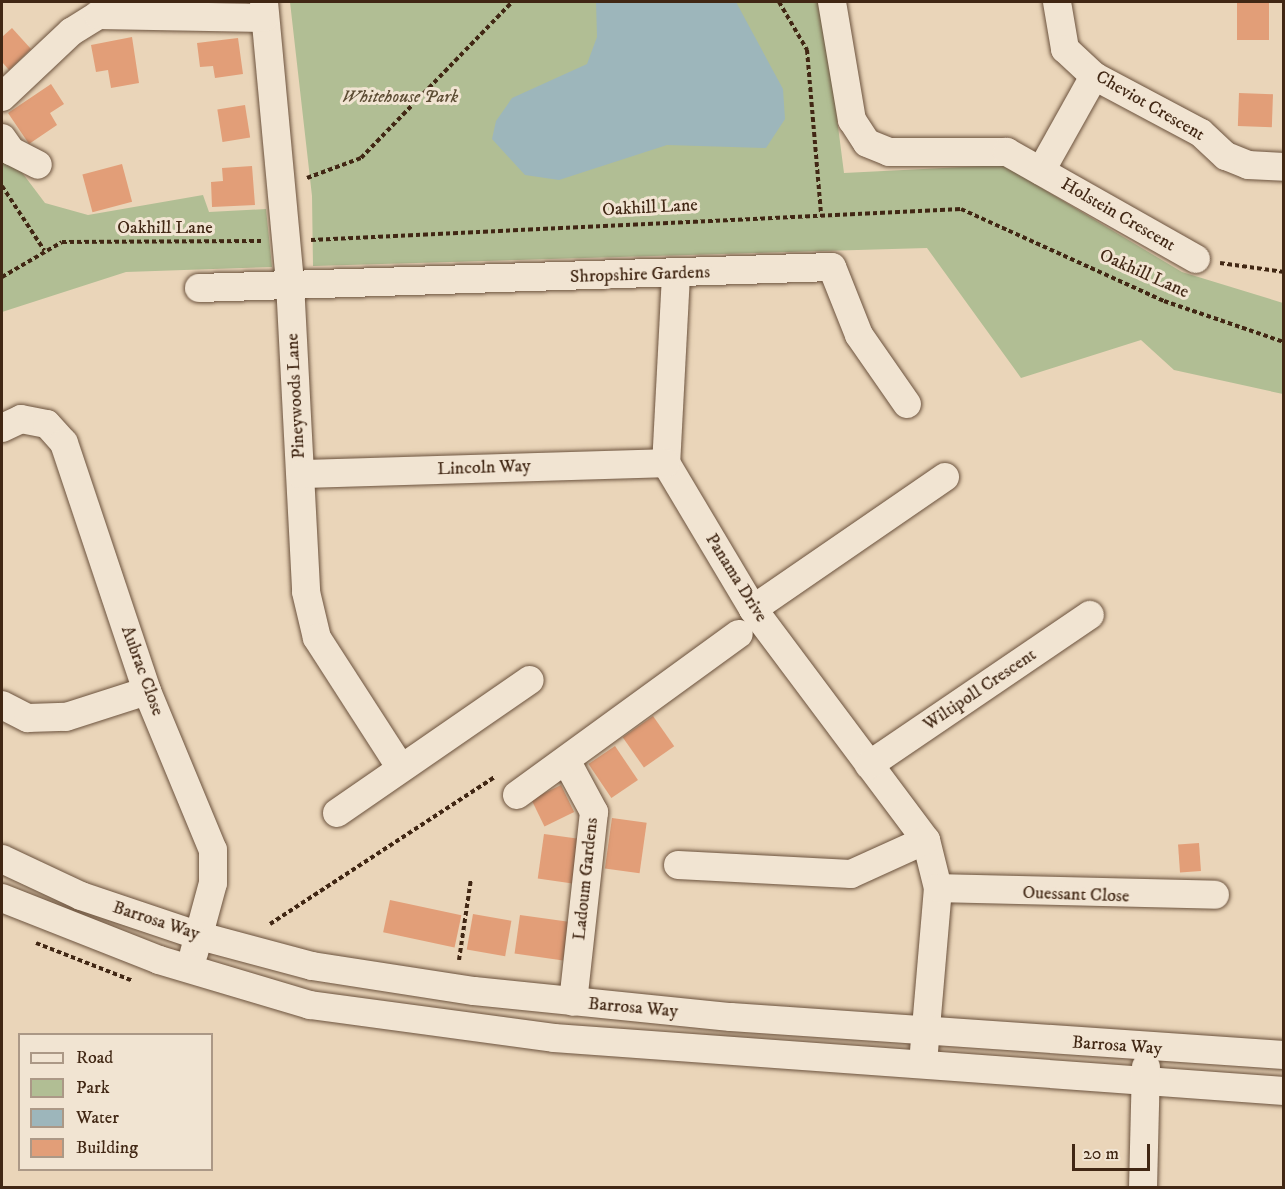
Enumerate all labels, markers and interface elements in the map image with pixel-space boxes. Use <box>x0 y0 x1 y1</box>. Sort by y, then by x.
street label: Cheviot Crescent <box>1092 66 1208 146</box>
park label: Whitehouse Park <box>342 86 458 108</box>
street label: Holstein Crescent <box>1057 174 1179 256</box>
street label: Oakhill Lane <box>602 195 698 221</box>
street label: Oakhill Lane <box>117 217 213 239</box>
street label: Oakhill Lane <box>1096 245 1192 303</box>
street label: Shropshire Gardens <box>570 262 710 288</box>
street label: Pineywoods Lane <box>282 333 310 459</box>
street label: Lincoln Way <box>437 456 531 480</box>
street label: Panama Drive <box>700 530 772 626</box>
street label: Aubrac Close <box>116 623 168 719</box>
street label: Wiltipoll Crescent <box>919 644 1041 736</box>
street label: Ladoum Gardens <box>569 817 603 941</box>
street label: Ouessant Close <box>1022 882 1130 908</box>
street label: Barrosa Way <box>110 897 202 945</box>
street label: Barrosa Way <box>587 993 679 1023</box>
street label: Barrosa Way <box>1071 1032 1163 1060</box>
legend <box>18 1033 213 1171</box>
text: Road <box>76 1047 113 1069</box>
text: Park <box>76 1077 110 1099</box>
text: Water <box>76 1107 119 1129</box>
scale bar <box>1075 1132 1153 1170</box>
text: Building <box>76 1137 138 1159</box>
text: 20 m <box>1083 1143 1119 1165</box>

